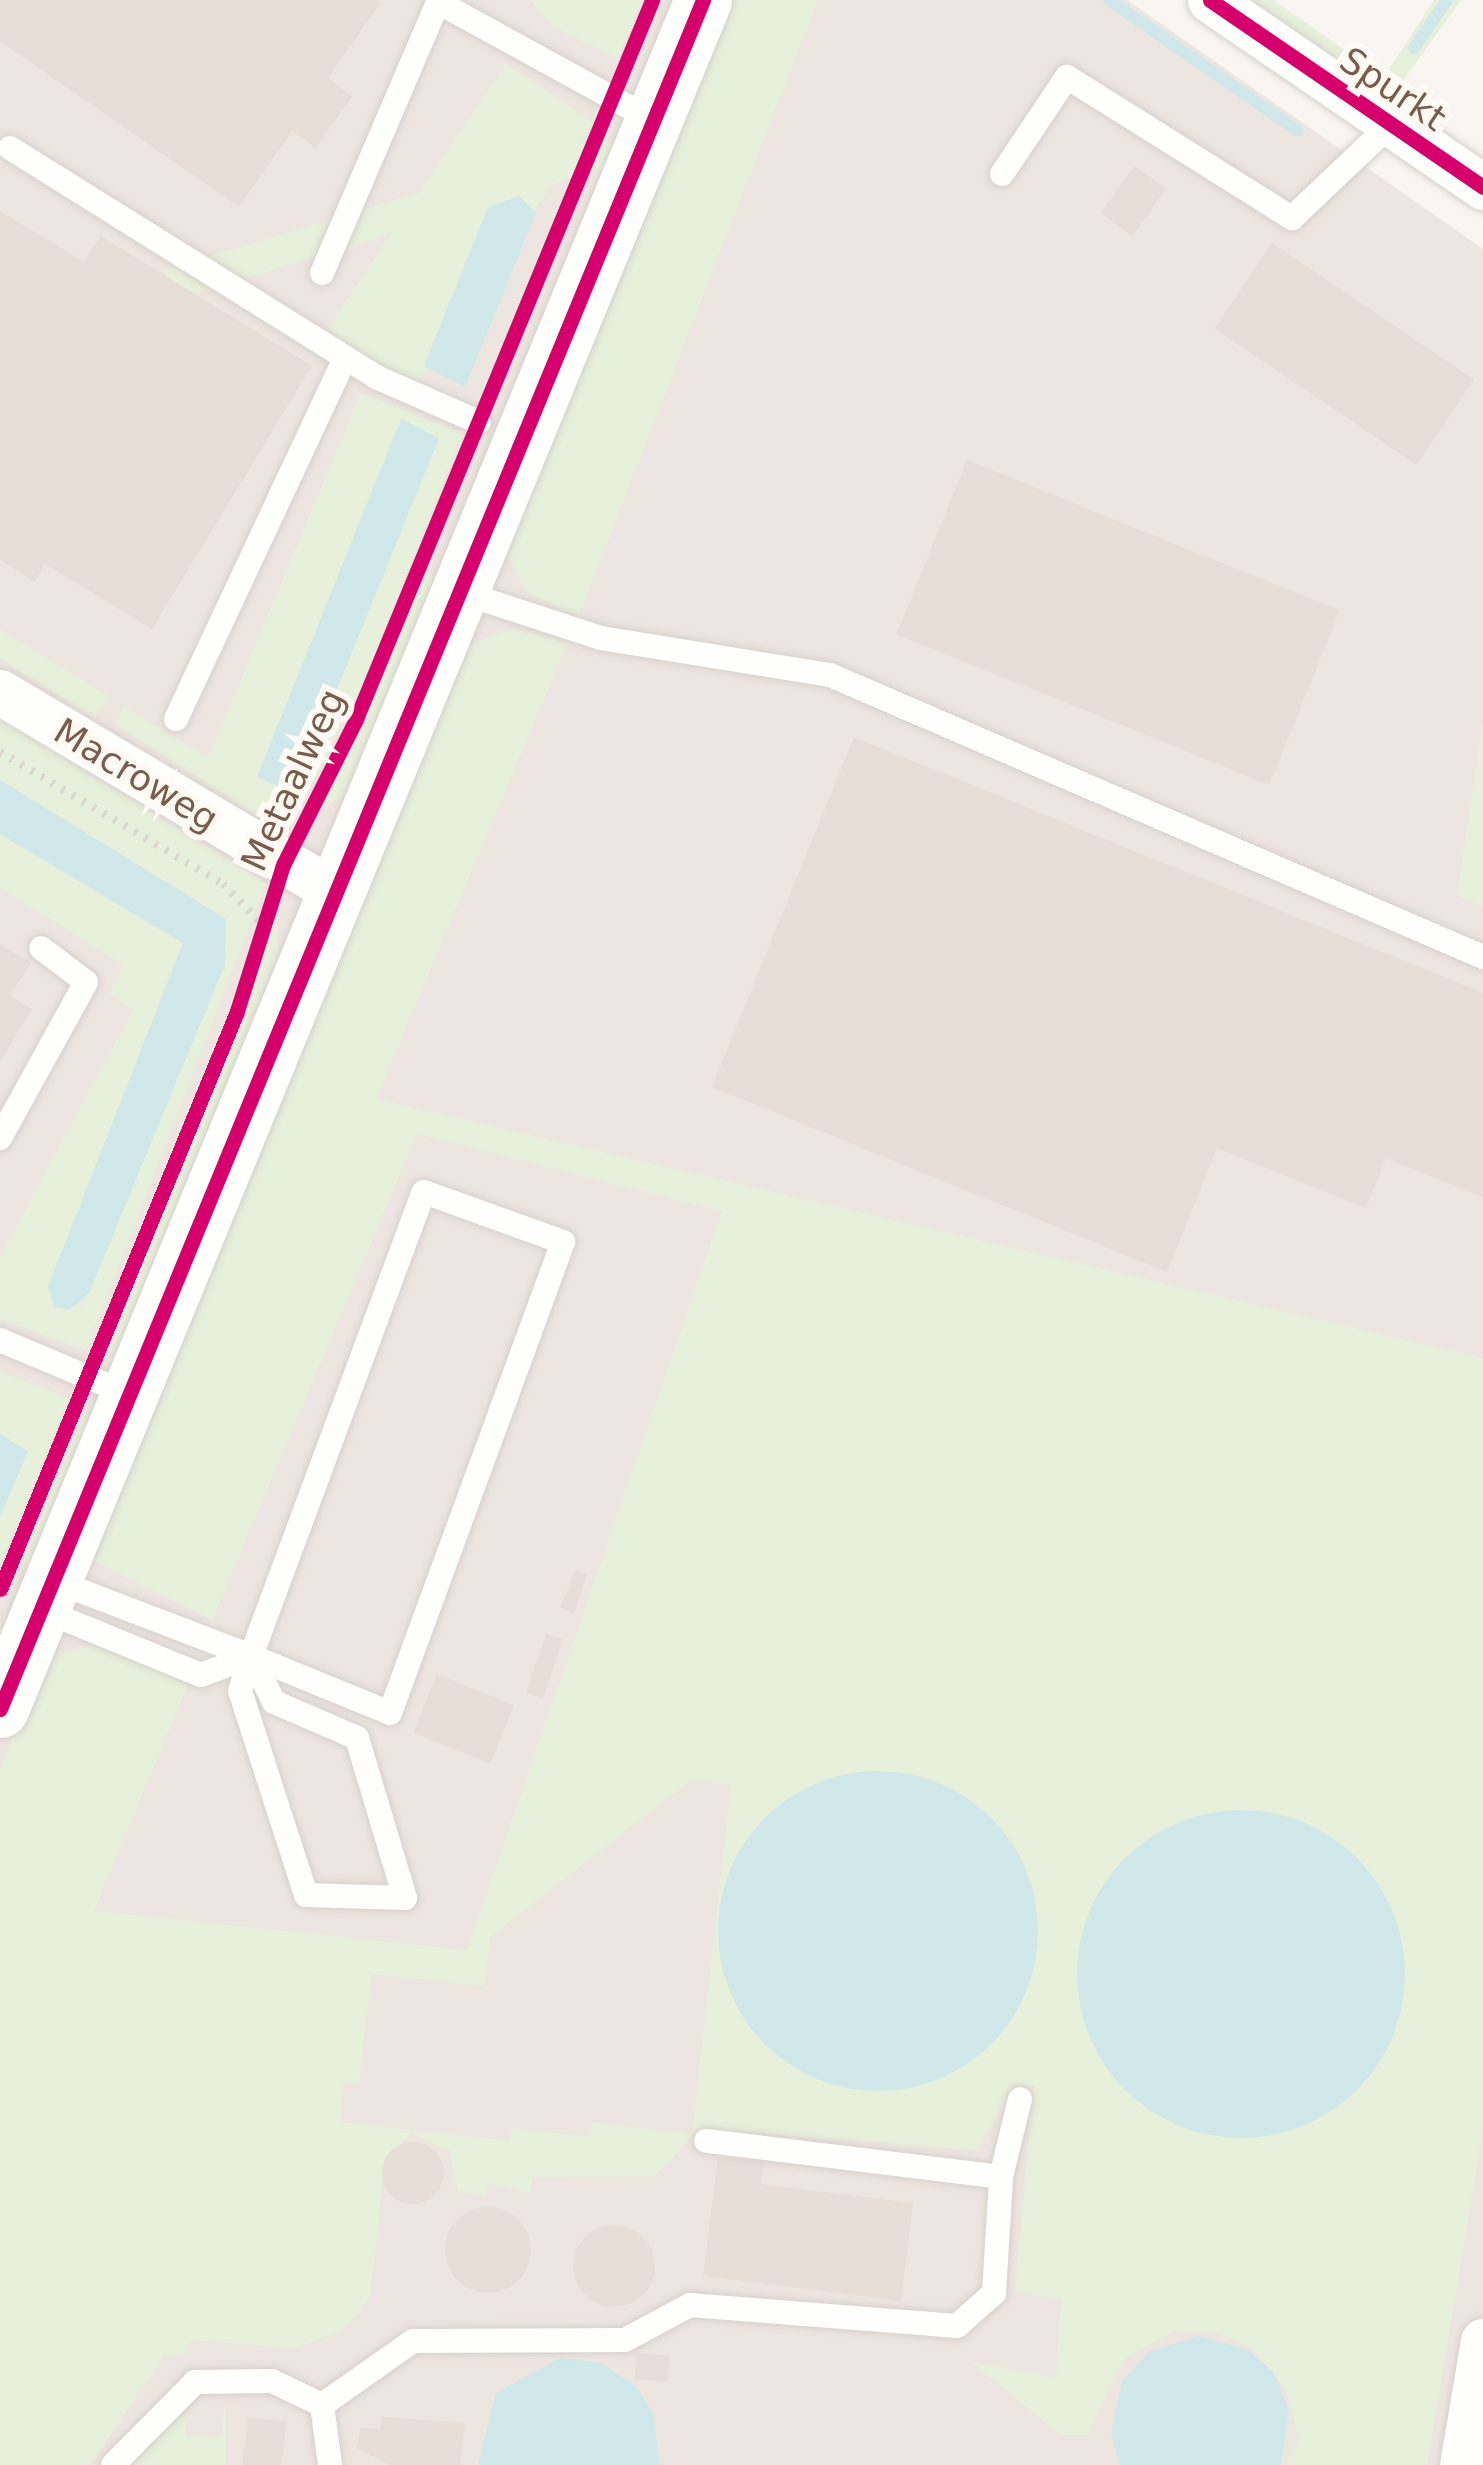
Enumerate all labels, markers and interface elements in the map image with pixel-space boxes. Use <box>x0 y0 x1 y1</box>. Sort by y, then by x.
street label: Spurkt <box>1332 38 1454 140</box>
street label: Metaalweg <box>232 682 354 878</box>
street label: Macroweg <box>46 709 226 841</box>

